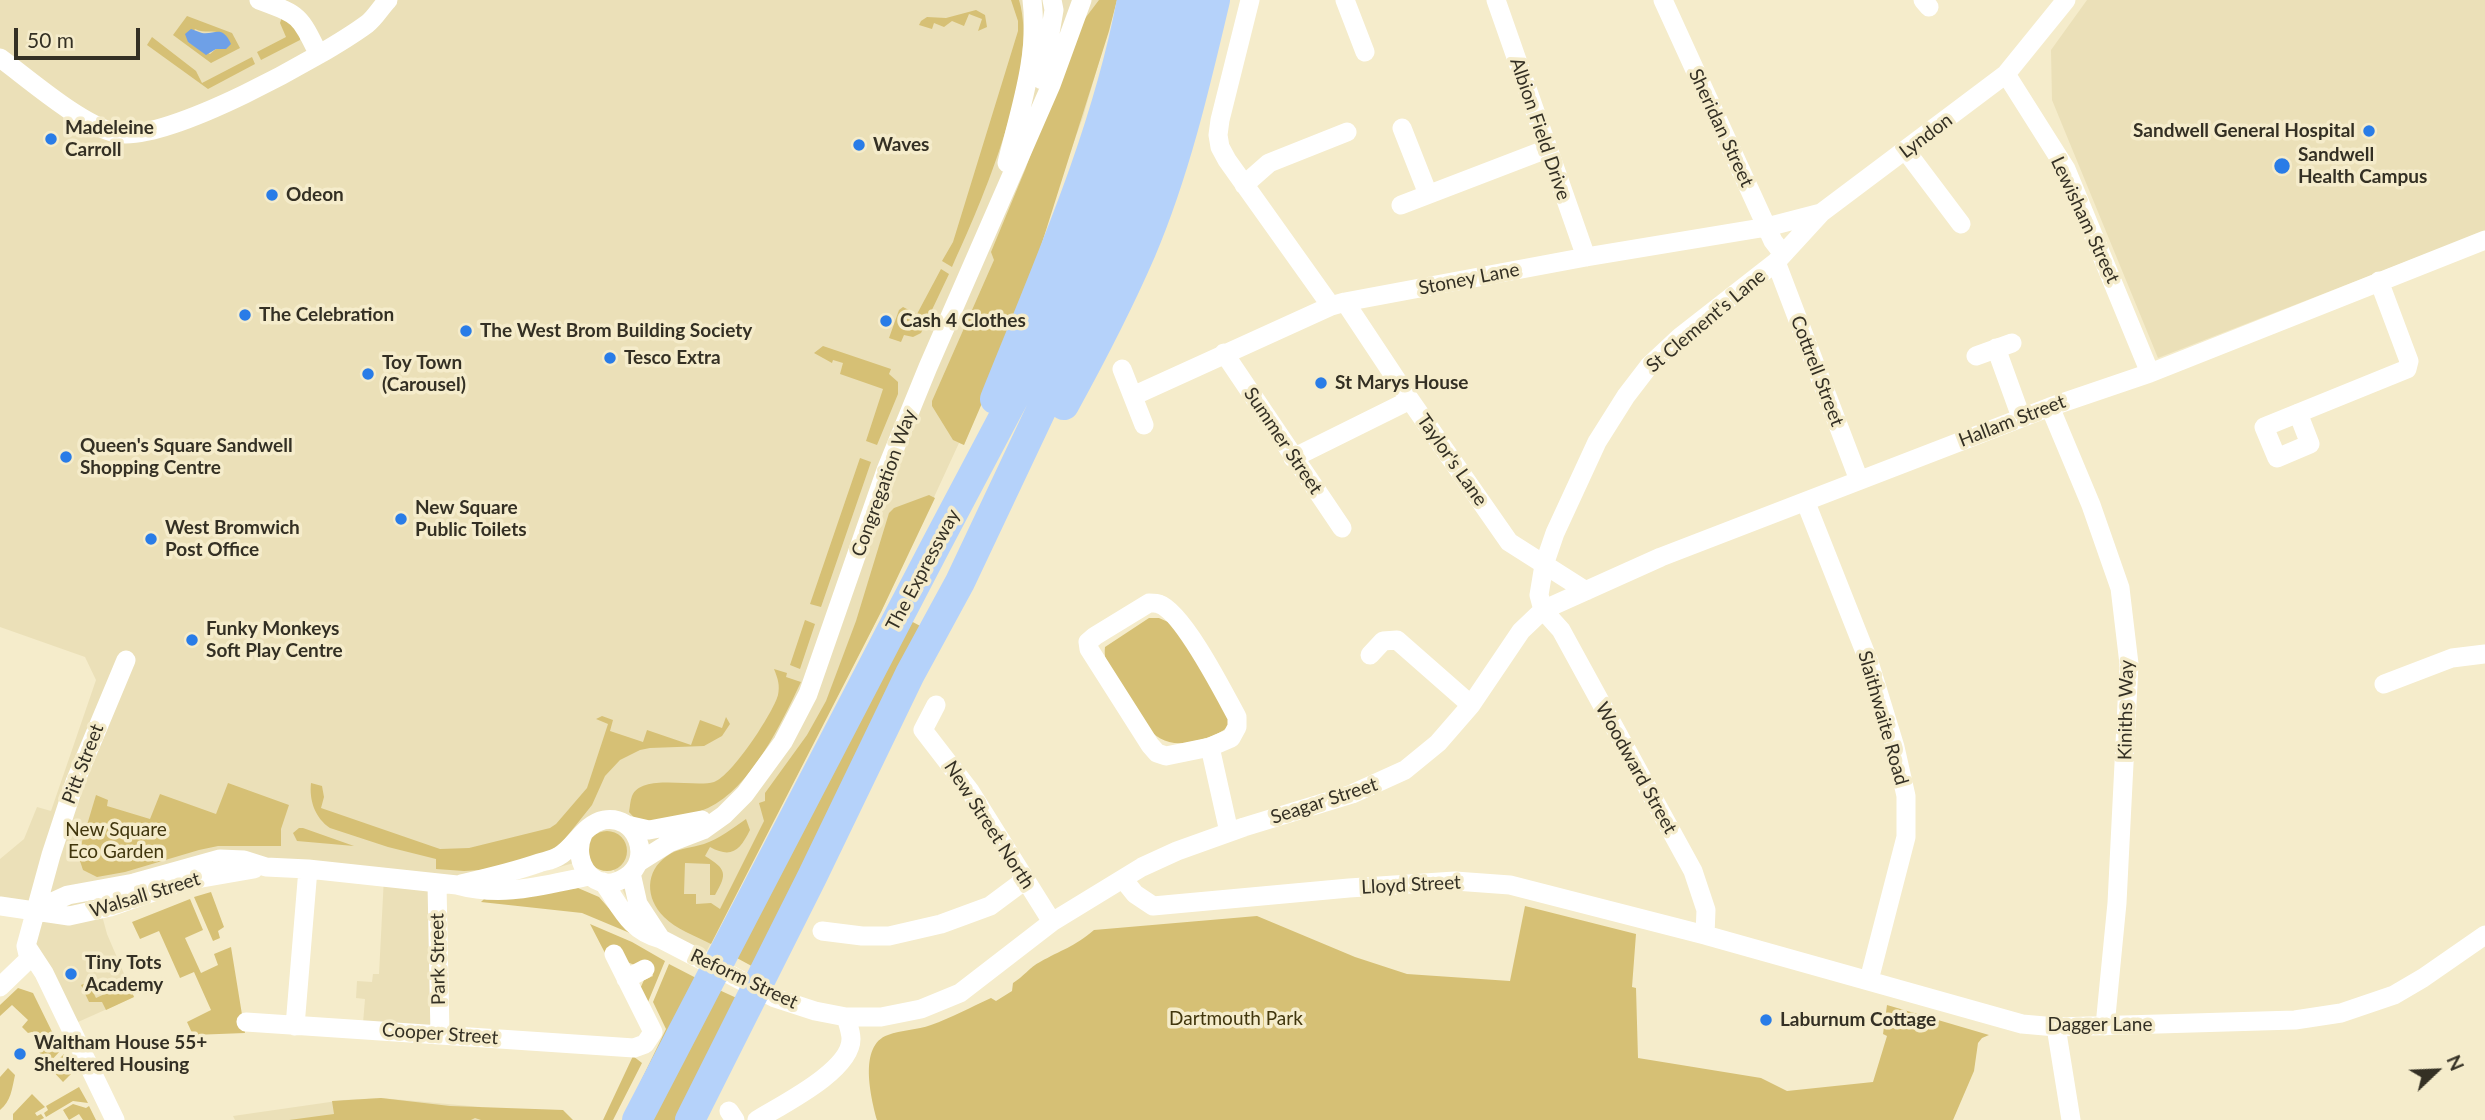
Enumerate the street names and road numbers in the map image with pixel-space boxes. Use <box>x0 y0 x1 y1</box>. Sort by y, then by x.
street label: Albion Field Drive <box>1505 55 1575 203</box>
street label: Sheridan Street <box>1684 65 1758 191</box>
street label: Lyndon <box>1895 109 1957 163</box>
street label: Lewisham Street <box>2046 153 2124 287</box>
street label: Stoney Lane <box>1417 258 1521 300</box>
street label: St Clement's Lane <box>1642 265 1770 377</box>
street label: Cottrell Street <box>1785 313 1849 429</box>
street label: Summer Street <box>1239 383 1327 499</box>
street label: Hallam Street <box>1955 390 2069 452</box>
street label: Congregation Way <box>847 406 921 560</box>
street label: Taylor's Lane <box>1412 410 1492 510</box>
street label: The Expressway <box>881 505 965 635</box>
street label: Slaithwaite Road <box>1853 648 1913 788</box>
street label: Kiniths Way <box>2114 660 2138 760</box>
street label: Woodward Street <box>1590 698 1682 838</box>
street label: Pitt Street <box>57 721 109 807</box>
street label: New Street North <box>939 757 1039 893</box>
street label: Seagar Street <box>1268 773 1380 829</box>
street label: Walsall Street <box>87 867 203 923</box>
street label: Lloyd Street <box>1361 871 1461 899</box>
street label: Park Street <box>426 913 450 1005</box>
street label: Reform Street <box>687 944 801 1014</box>
street label: Dagger Lane <box>2048 1014 2152 1036</box>
street label: Cooper Street <box>381 1019 499 1049</box>

